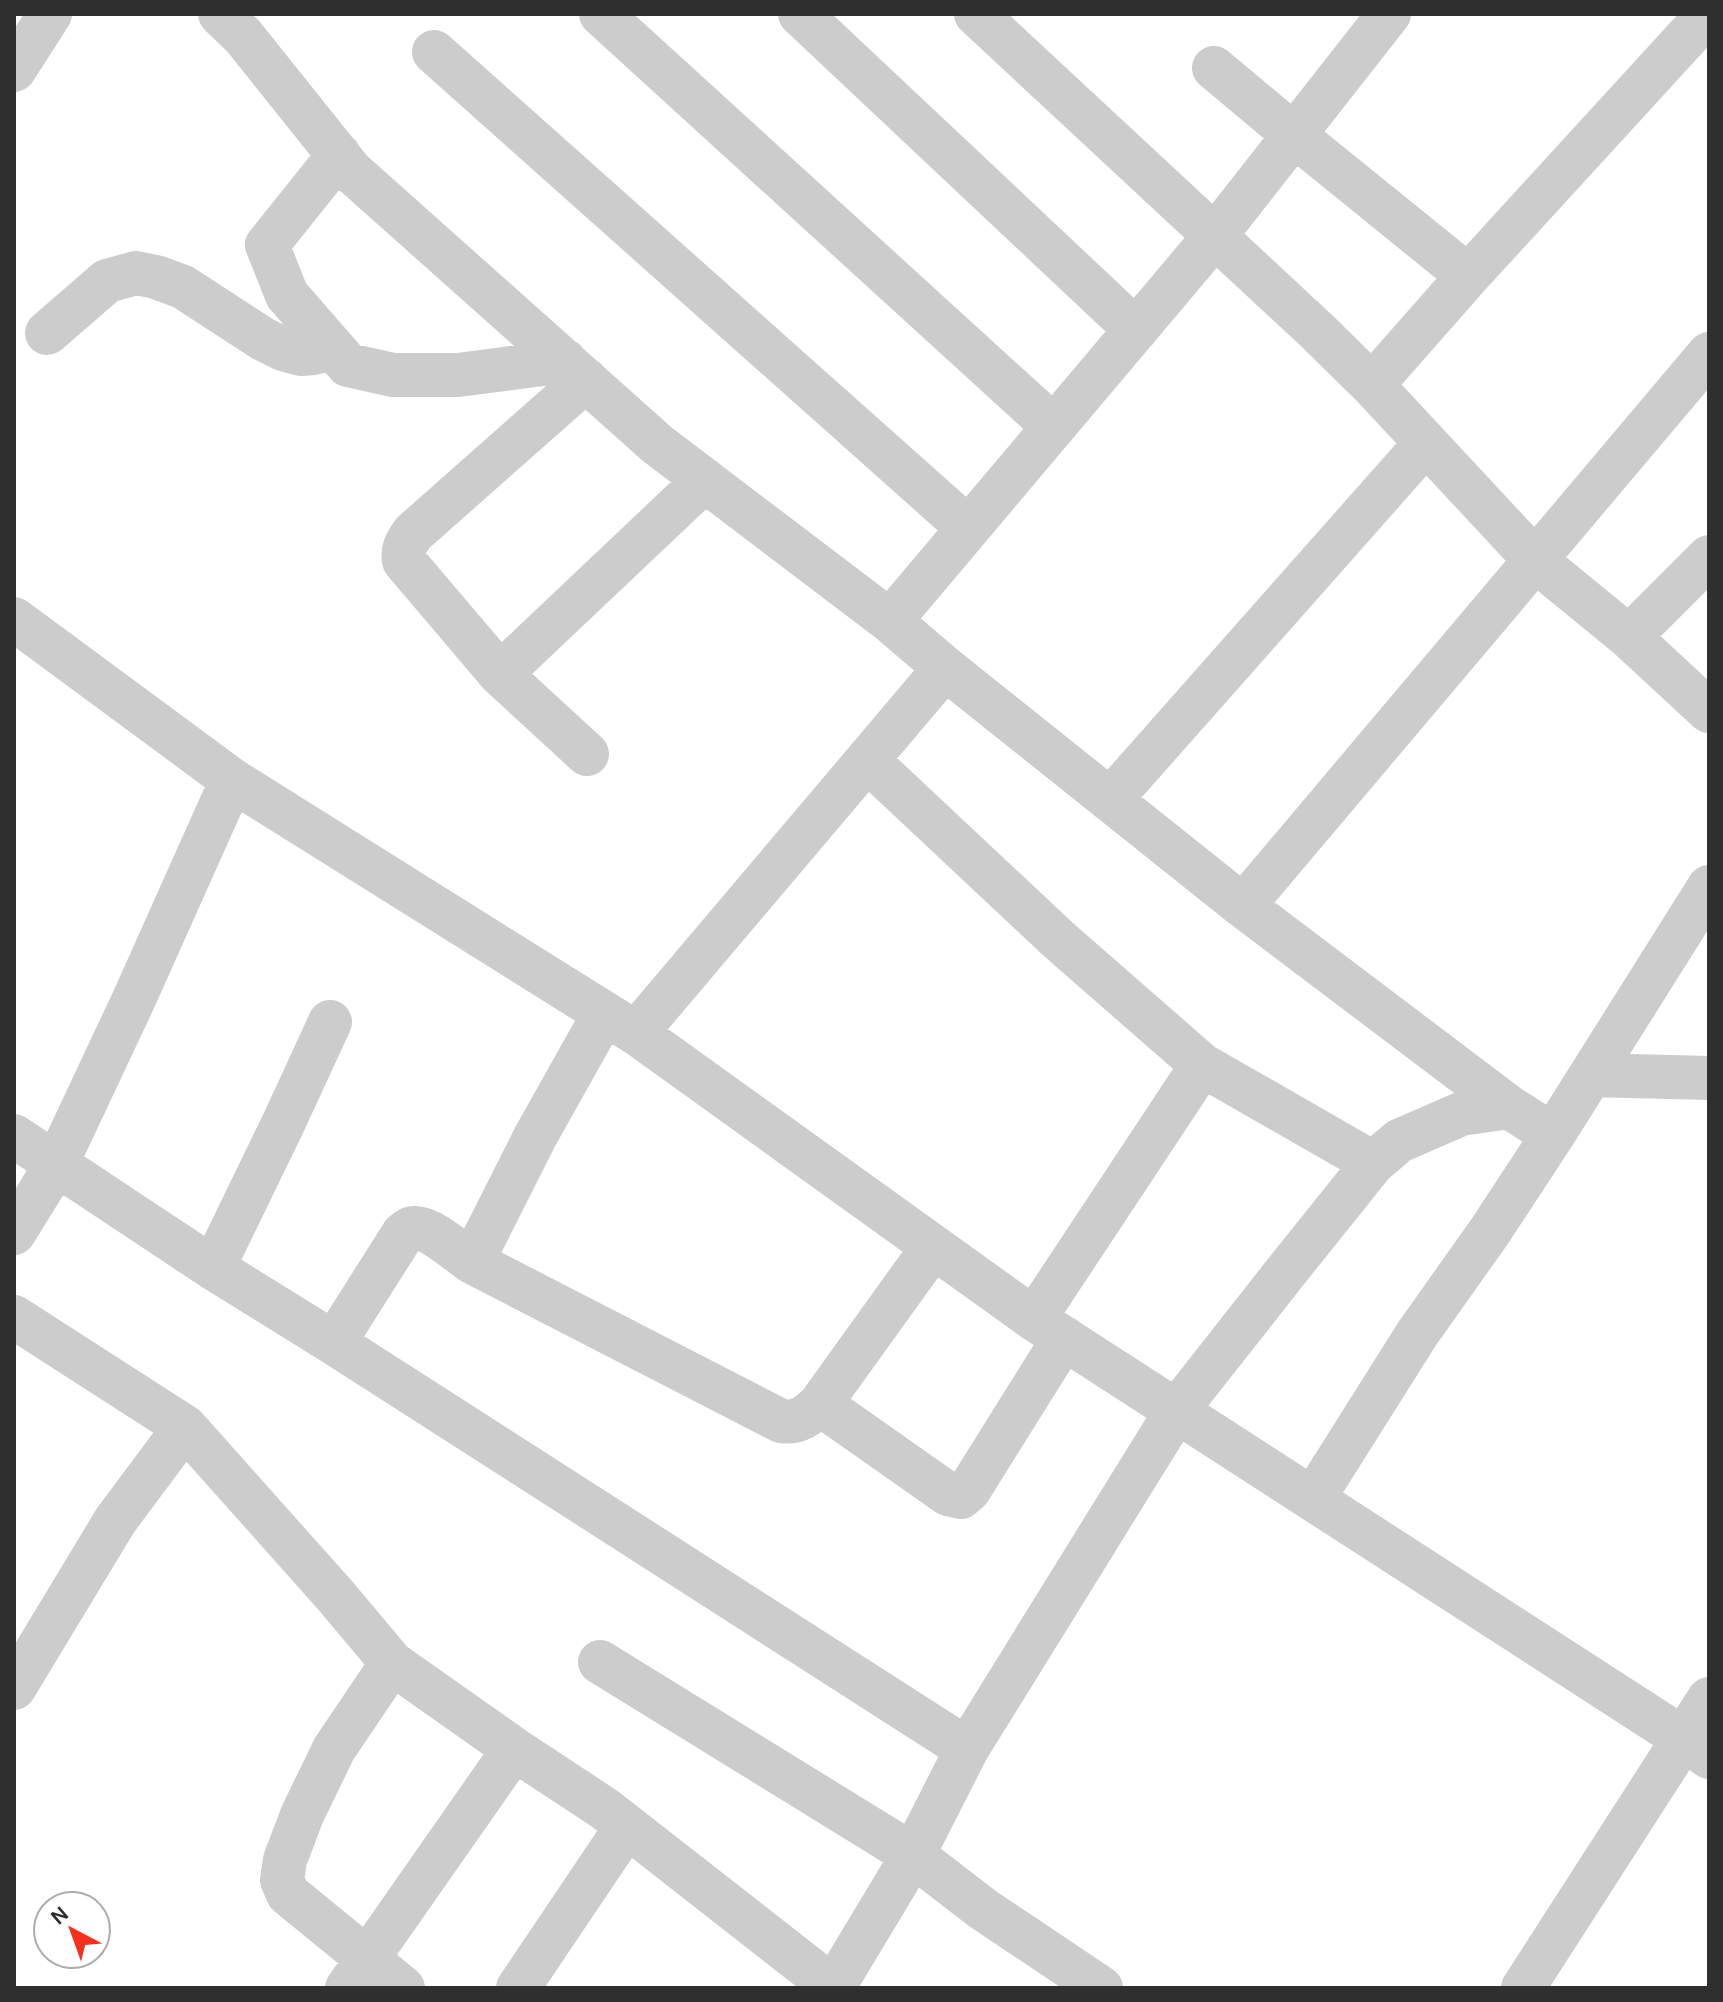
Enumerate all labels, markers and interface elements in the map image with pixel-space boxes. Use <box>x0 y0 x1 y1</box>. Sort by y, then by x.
north arrow <box>32 1890 112 1970</box>
text: N <box>45 1901 74 1931</box>

